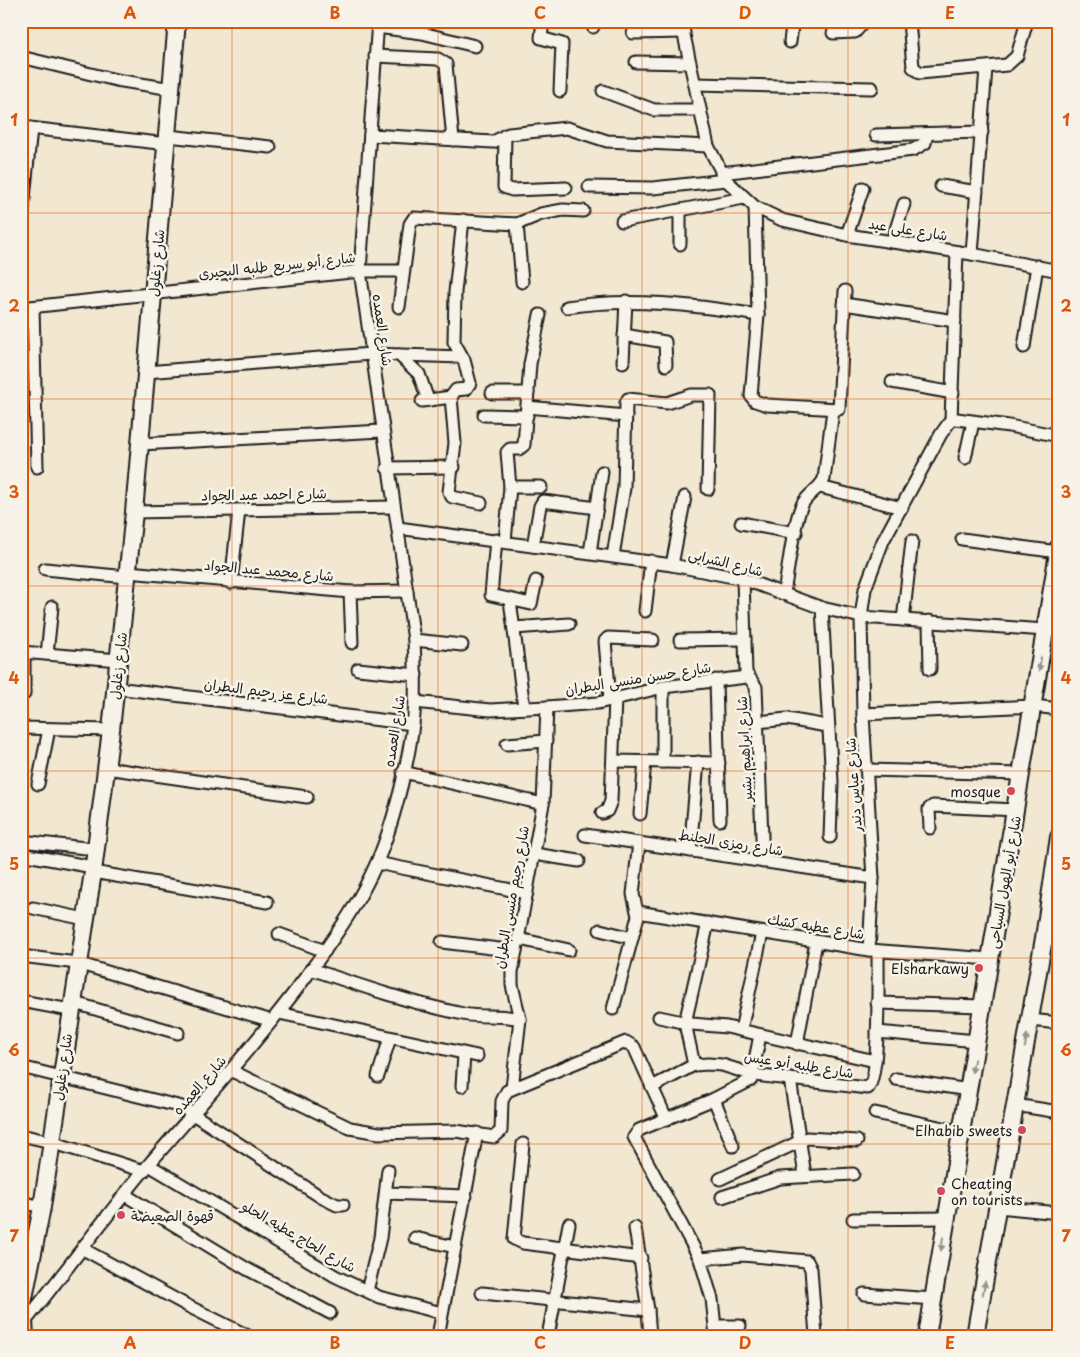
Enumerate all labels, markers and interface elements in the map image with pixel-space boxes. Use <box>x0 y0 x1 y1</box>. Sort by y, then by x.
text: A <box>124 0 137 24</box>
text: B <box>330 0 341 24</box>
text: C <box>534 0 546 24</box>
text: D <box>739 0 751 24</box>
text: E <box>945 0 955 24</box>
text: 1 <box>10 107 18 131</box>
text: 1 <box>1062 107 1070 131</box>
street label: شارع على عيد <box>867 212 949 246</box>
street label: شارع زغلول <box>143 228 169 298</box>
street label: شارع أبو سريع طلبه البحيرى <box>197 246 357 285</box>
text: 2 <box>8 293 20 317</box>
street label: شارع العمده <box>368 293 398 367</box>
text: 2 <box>1060 293 1072 317</box>
text: 3 <box>9 479 19 503</box>
text: 3 <box>1061 479 1071 503</box>
street label: شارع احمد عبد الجواد <box>201 482 327 506</box>
street label: شارع الشرابى <box>687 543 765 581</box>
street label: شارع محمد عبد الجواد <box>203 554 335 586</box>
street label: شارع زغلول <box>104 631 132 701</box>
street label: شارع حسن منسى البطران <box>564 656 712 700</box>
one-way arrow <box>1036 657 1044 673</box>
text: 4 <box>9 665 20 689</box>
text: 4 <box>1061 665 1072 689</box>
street label: شارع عز رحيم البطران <box>203 673 329 710</box>
street label: شارع العمده <box>378 693 410 769</box>
street label: شارع ابراهيم بشير <box>731 696 758 803</box>
street label: شارع عباس دندر <box>839 737 867 834</box>
place label: mosque <box>950 781 1001 802</box>
marker: mosque <box>1005 785 1017 797</box>
street label: شارع أبو الهول السياحى <box>982 814 1026 950</box>
street label: شارع رمزى الجلنط <box>677 823 785 861</box>
street label: شارع رحيم منسى البطران <box>488 824 535 970</box>
text: 5 <box>9 851 19 875</box>
text: 5 <box>1061 851 1071 875</box>
street label: شارع عطيه كشك <box>766 908 866 944</box>
place label: Elsharkawy <box>891 958 969 979</box>
marker: Elsharkawy <box>973 962 985 974</box>
street label: شارع زغلول <box>47 1032 77 1102</box>
one-way arrow <box>1022 1033 1030 1049</box>
text: 6 <box>8 1037 20 1061</box>
text: 6 <box>1060 1037 1072 1061</box>
street label: شارع طلبه أبو عيس <box>743 1045 855 1083</box>
street label: شارع العمده <box>167 1051 231 1119</box>
one-way arrow <box>968 1059 976 1075</box>
place label: Elhabib sweets <box>915 1120 1012 1141</box>
marker: Elhabib sweets <box>1016 1124 1028 1136</box>
place label: Cheating on tourists <box>951 1173 1022 1210</box>
marker: Cheating on tourists <box>935 1185 947 1197</box>
street label: شارع الحاج عطيه الحلو <box>237 1194 360 1277</box>
place label: قهوة الصعيضة <box>131 1205 214 1226</box>
marker: قهوة الصعيضة <box>115 1209 127 1221</box>
text: 7 <box>9 1223 19 1247</box>
text: 7 <box>1061 1223 1071 1247</box>
one-way arrow <box>938 1236 946 1252</box>
one-way arrow <box>980 1279 988 1295</box>
text: A <box>124 1330 137 1354</box>
text: B <box>330 1330 341 1354</box>
text: C <box>534 1330 546 1354</box>
text: D <box>739 1330 751 1354</box>
text: E <box>945 1330 955 1354</box>

